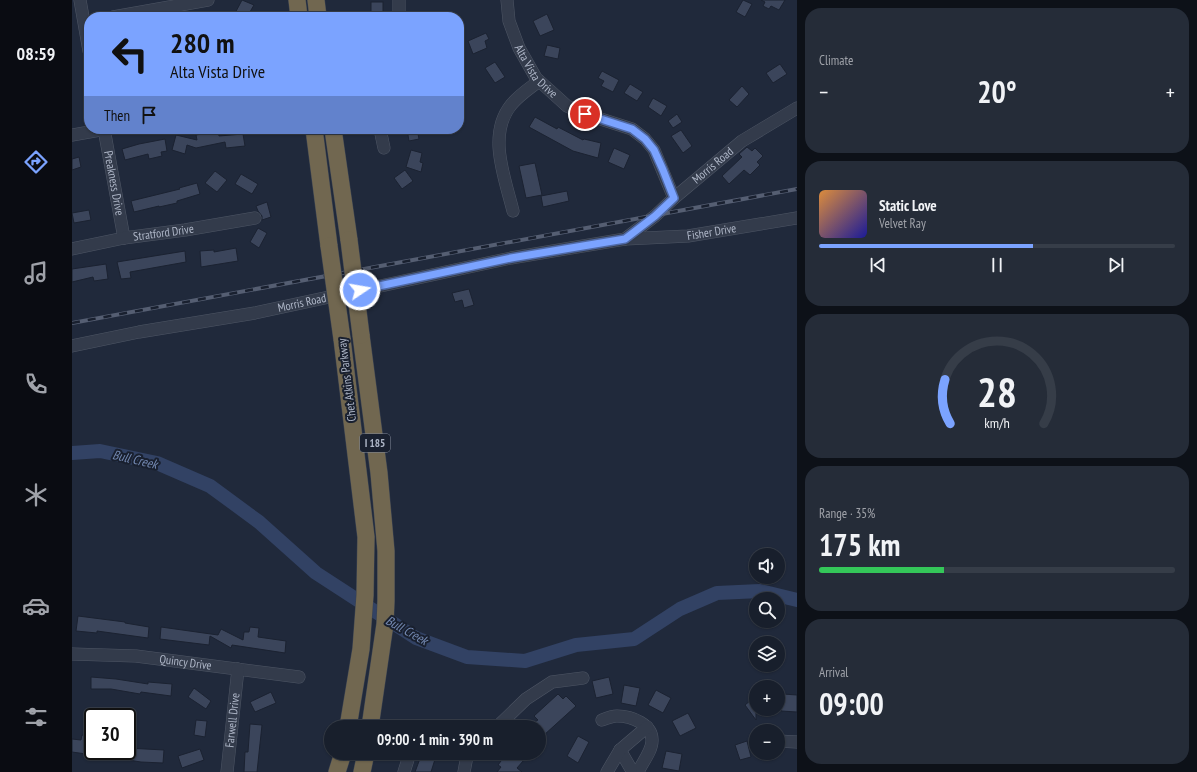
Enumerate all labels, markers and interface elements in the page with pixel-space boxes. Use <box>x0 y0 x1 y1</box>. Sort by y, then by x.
text: 280 m <box>170 24 234 61</box>
icon: left <box>104 28 156 80</box>
text: 08:59 <box>17 42 55 65</box>
street label: Alta Vista Drive <box>512 42 561 101</box>
text: Climate <box>819 52 853 69</box>
text: Alta Vista Drive <box>170 60 265 83</box>
text: 20° <box>977 72 1017 111</box>
text: − <box>819 78 828 106</box>
text: + <box>1166 78 1175 106</box>
pin <box>568 97 602 131</box>
icon: arrive <box>574 103 596 125</box>
icon: arrive <box>138 104 160 126</box>
text: Then <box>104 106 130 125</box>
street label: Morris Road <box>689 144 736 187</box>
icon: directions <box>22 148 50 176</box>
street label: Preakness Drive <box>101 149 128 217</box>
text: Static Love <box>879 196 937 215</box>
text: Velvet Ray <box>879 215 926 232</box>
street label: Fisher Drive <box>686 220 737 243</box>
street label: Stratford Drive <box>132 221 195 244</box>
icon: previous <box>867 254 889 276</box>
icon: pause <box>986 254 1008 276</box>
icon: next <box>1105 254 1127 276</box>
icon: music <box>22 259 50 287</box>
position arrow <box>339 269 381 311</box>
street label: Morris Road <box>276 290 327 315</box>
street label: Chet Atkins Parkway <box>334 337 359 422</box>
text: 28 <box>977 365 1017 418</box>
icon: phone <box>22 370 50 398</box>
text: km/h <box>984 413 1010 432</box>
road number: I 185 <box>360 434 390 452</box>
water label: Bull Creek <box>111 446 161 473</box>
icon: climate <box>22 481 50 509</box>
text: Range · 35% <box>819 505 875 522</box>
text: 175 km <box>819 525 900 564</box>
map controls <box>749 548 785 760</box>
button: sound <box>749 548 785 584</box>
icon: car <box>22 592 50 620</box>
button: search <box>749 592 785 628</box>
water label: Bull Creek <box>383 612 433 650</box>
button: layers <box>749 636 785 672</box>
street label: Quincy Drive <box>159 651 213 673</box>
text: Arrival <box>819 664 848 681</box>
button: + <box>749 680 785 716</box>
text: 09:00 <box>819 684 884 723</box>
street label: Farwell Drive <box>222 692 242 748</box>
icon: filters <box>22 703 50 731</box>
speed limit sign: 30 <box>84 708 136 760</box>
button: − <box>749 724 785 760</box>
text: 09:00 · 1 min · 390 m <box>377 730 493 749</box>

